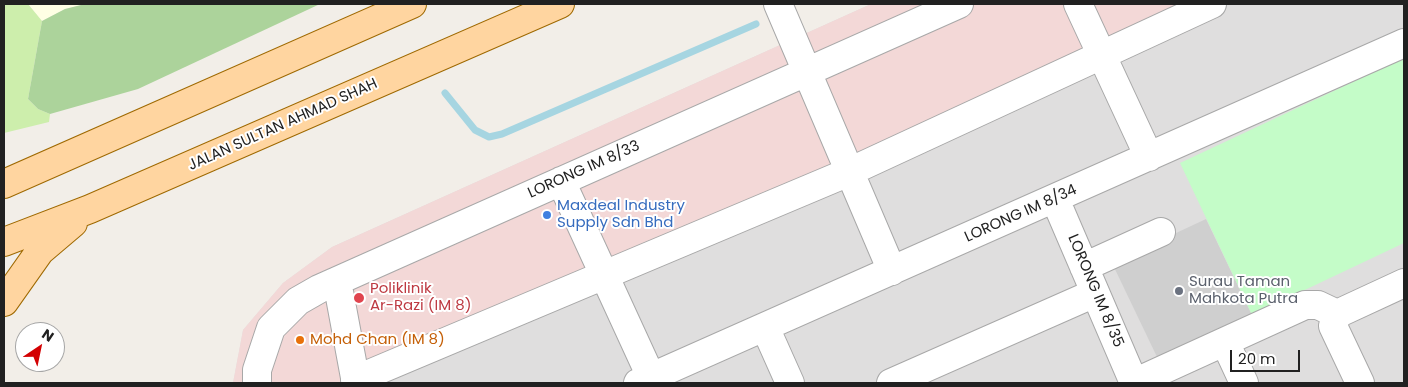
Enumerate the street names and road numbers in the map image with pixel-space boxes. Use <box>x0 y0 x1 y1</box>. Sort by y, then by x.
street label: JALAN SULTAN AHMAD SHAH <box>186 75 380 175</box>
street label: LORONG IM 8/33 <box>525 137 643 203</box>
street label: LORONG IM 8/34 <box>962 181 1080 247</box>
street label: LORONG IM 8/35 <box>1063 232 1127 350</box>

